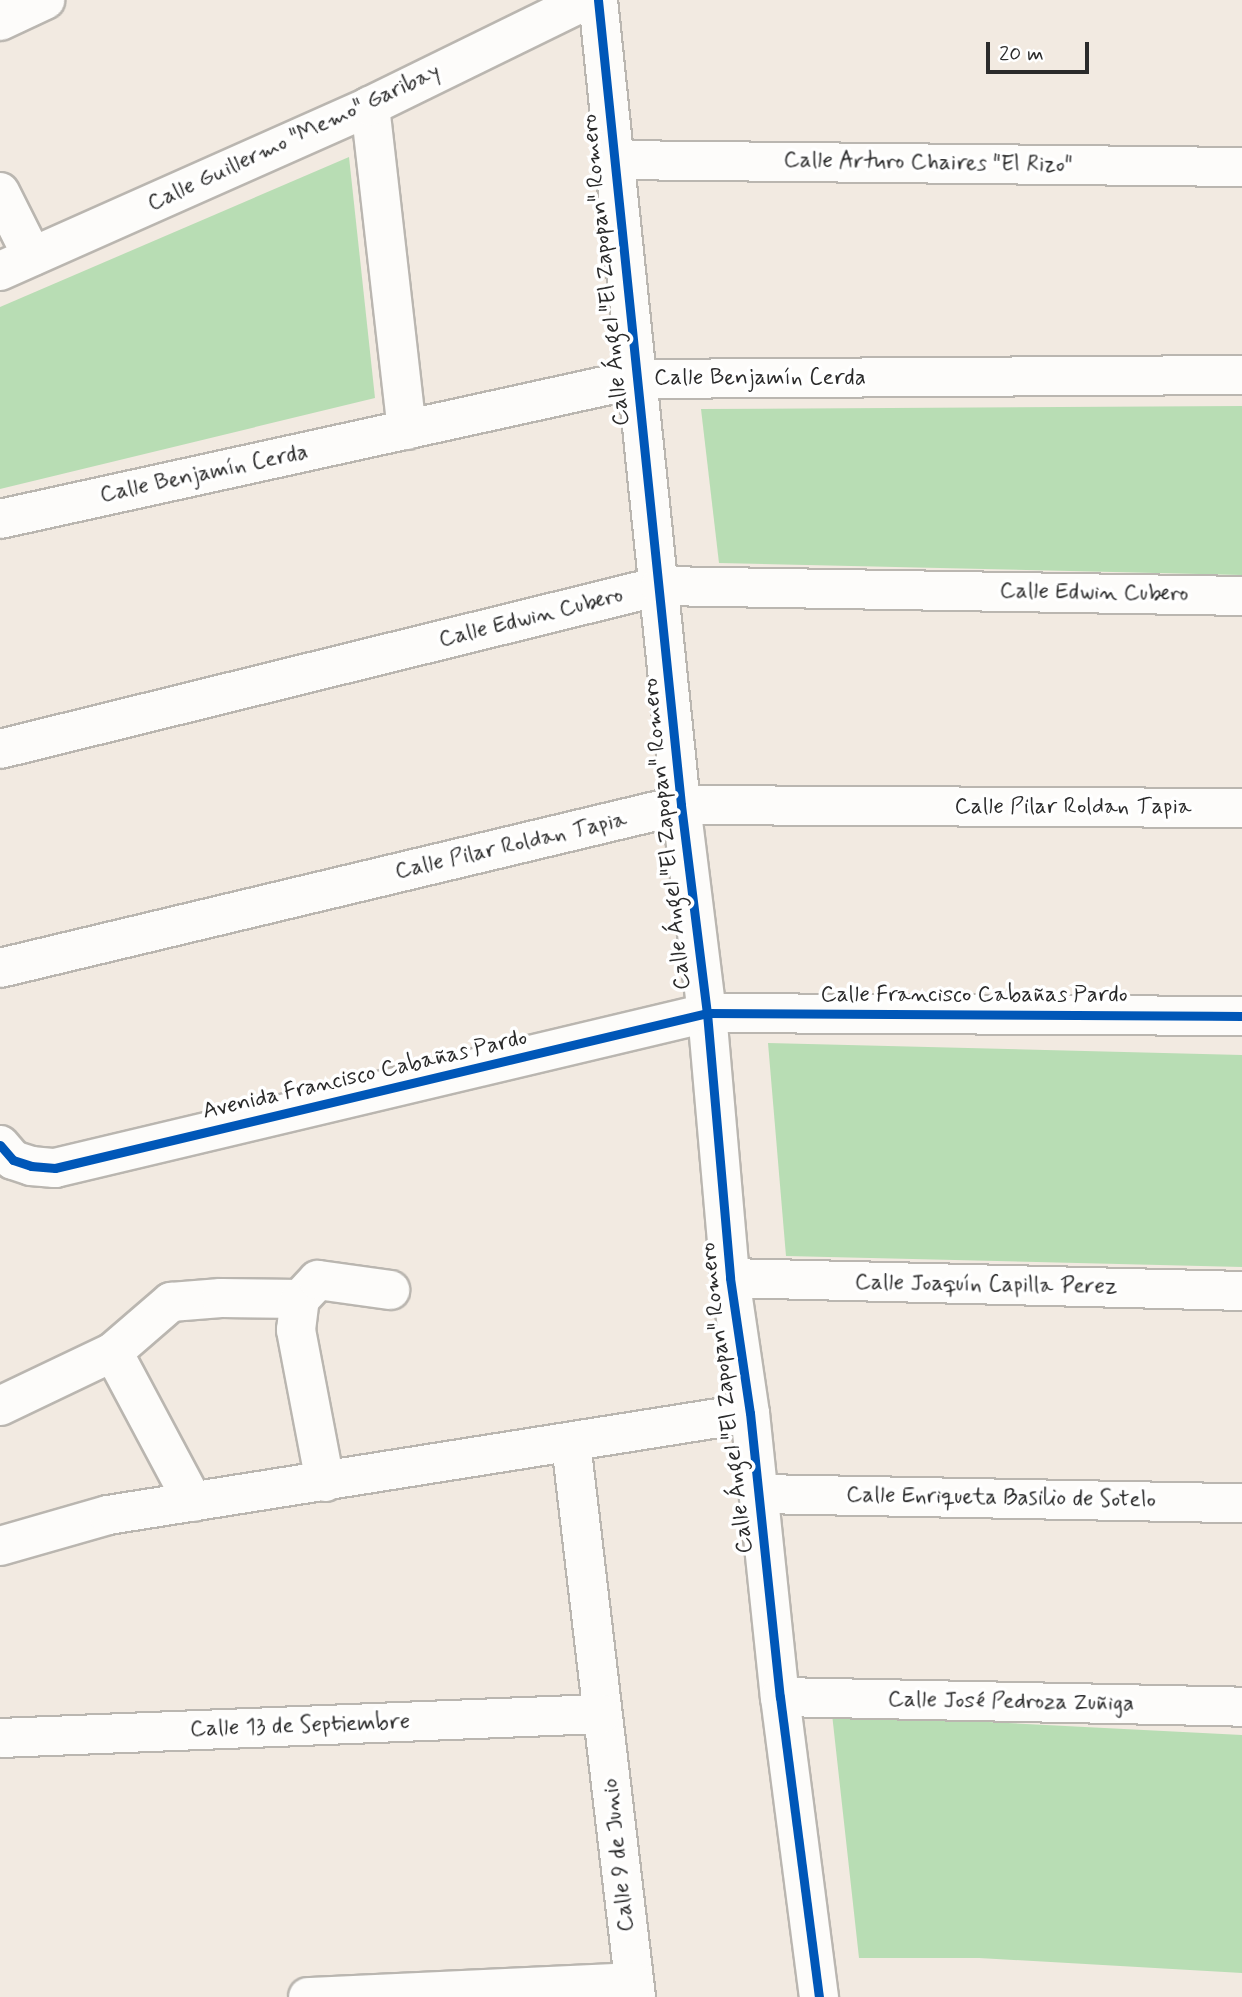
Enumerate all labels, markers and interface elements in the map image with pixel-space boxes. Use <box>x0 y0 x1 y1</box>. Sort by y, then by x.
scale bar <box>990 28 1093 72</box>
text: 20 m <box>999 40 1044 68</box>
street label: Calle Guillermo "Memo" Garibay <box>144 58 444 218</box>
street label: Calle Ángel "El Zapopan" Romero <box>576 110 636 430</box>
street label: Calle Arturo Chaires "El Rizo" <box>782 147 1074 179</box>
street label: Calle Benjamín Cerda <box>653 364 867 392</box>
street label: Calle Benjamín Cerda <box>96 438 312 510</box>
street label: Calle Edwin Cubero <box>998 578 1190 608</box>
street label: Calle Edwin Cubero <box>435 581 627 655</box>
street label: Calle Ángel "El Zapopan" Romero <box>637 674 697 994</box>
street label: Calle Pilar Roldan Tapia <box>959 793 1187 821</box>
street label: Calle Pilar Roldan Tapia <box>397 807 625 885</box>
street label: Calle Francisco Cabañas Pardo <box>822 981 1126 1009</box>
street label: Avenida Francisco Cabañas Pardo <box>200 1024 530 1126</box>
street label: Calle Ángel "El Zapopan" Romero <box>694 1239 760 1557</box>
street label: Calle Joaquín Capilla Perez <box>852 1269 1120 1301</box>
street label: Calle Enriqueta Basilio de Sotelo <box>843 1481 1159 1515</box>
street label: Calle José Pedroza Zuñiga <box>884 1686 1138 1718</box>
street label: Calle 13 de Septiembre <box>188 1708 412 1744</box>
street label: Calle 9 de Junio <box>597 1778 641 1932</box>

